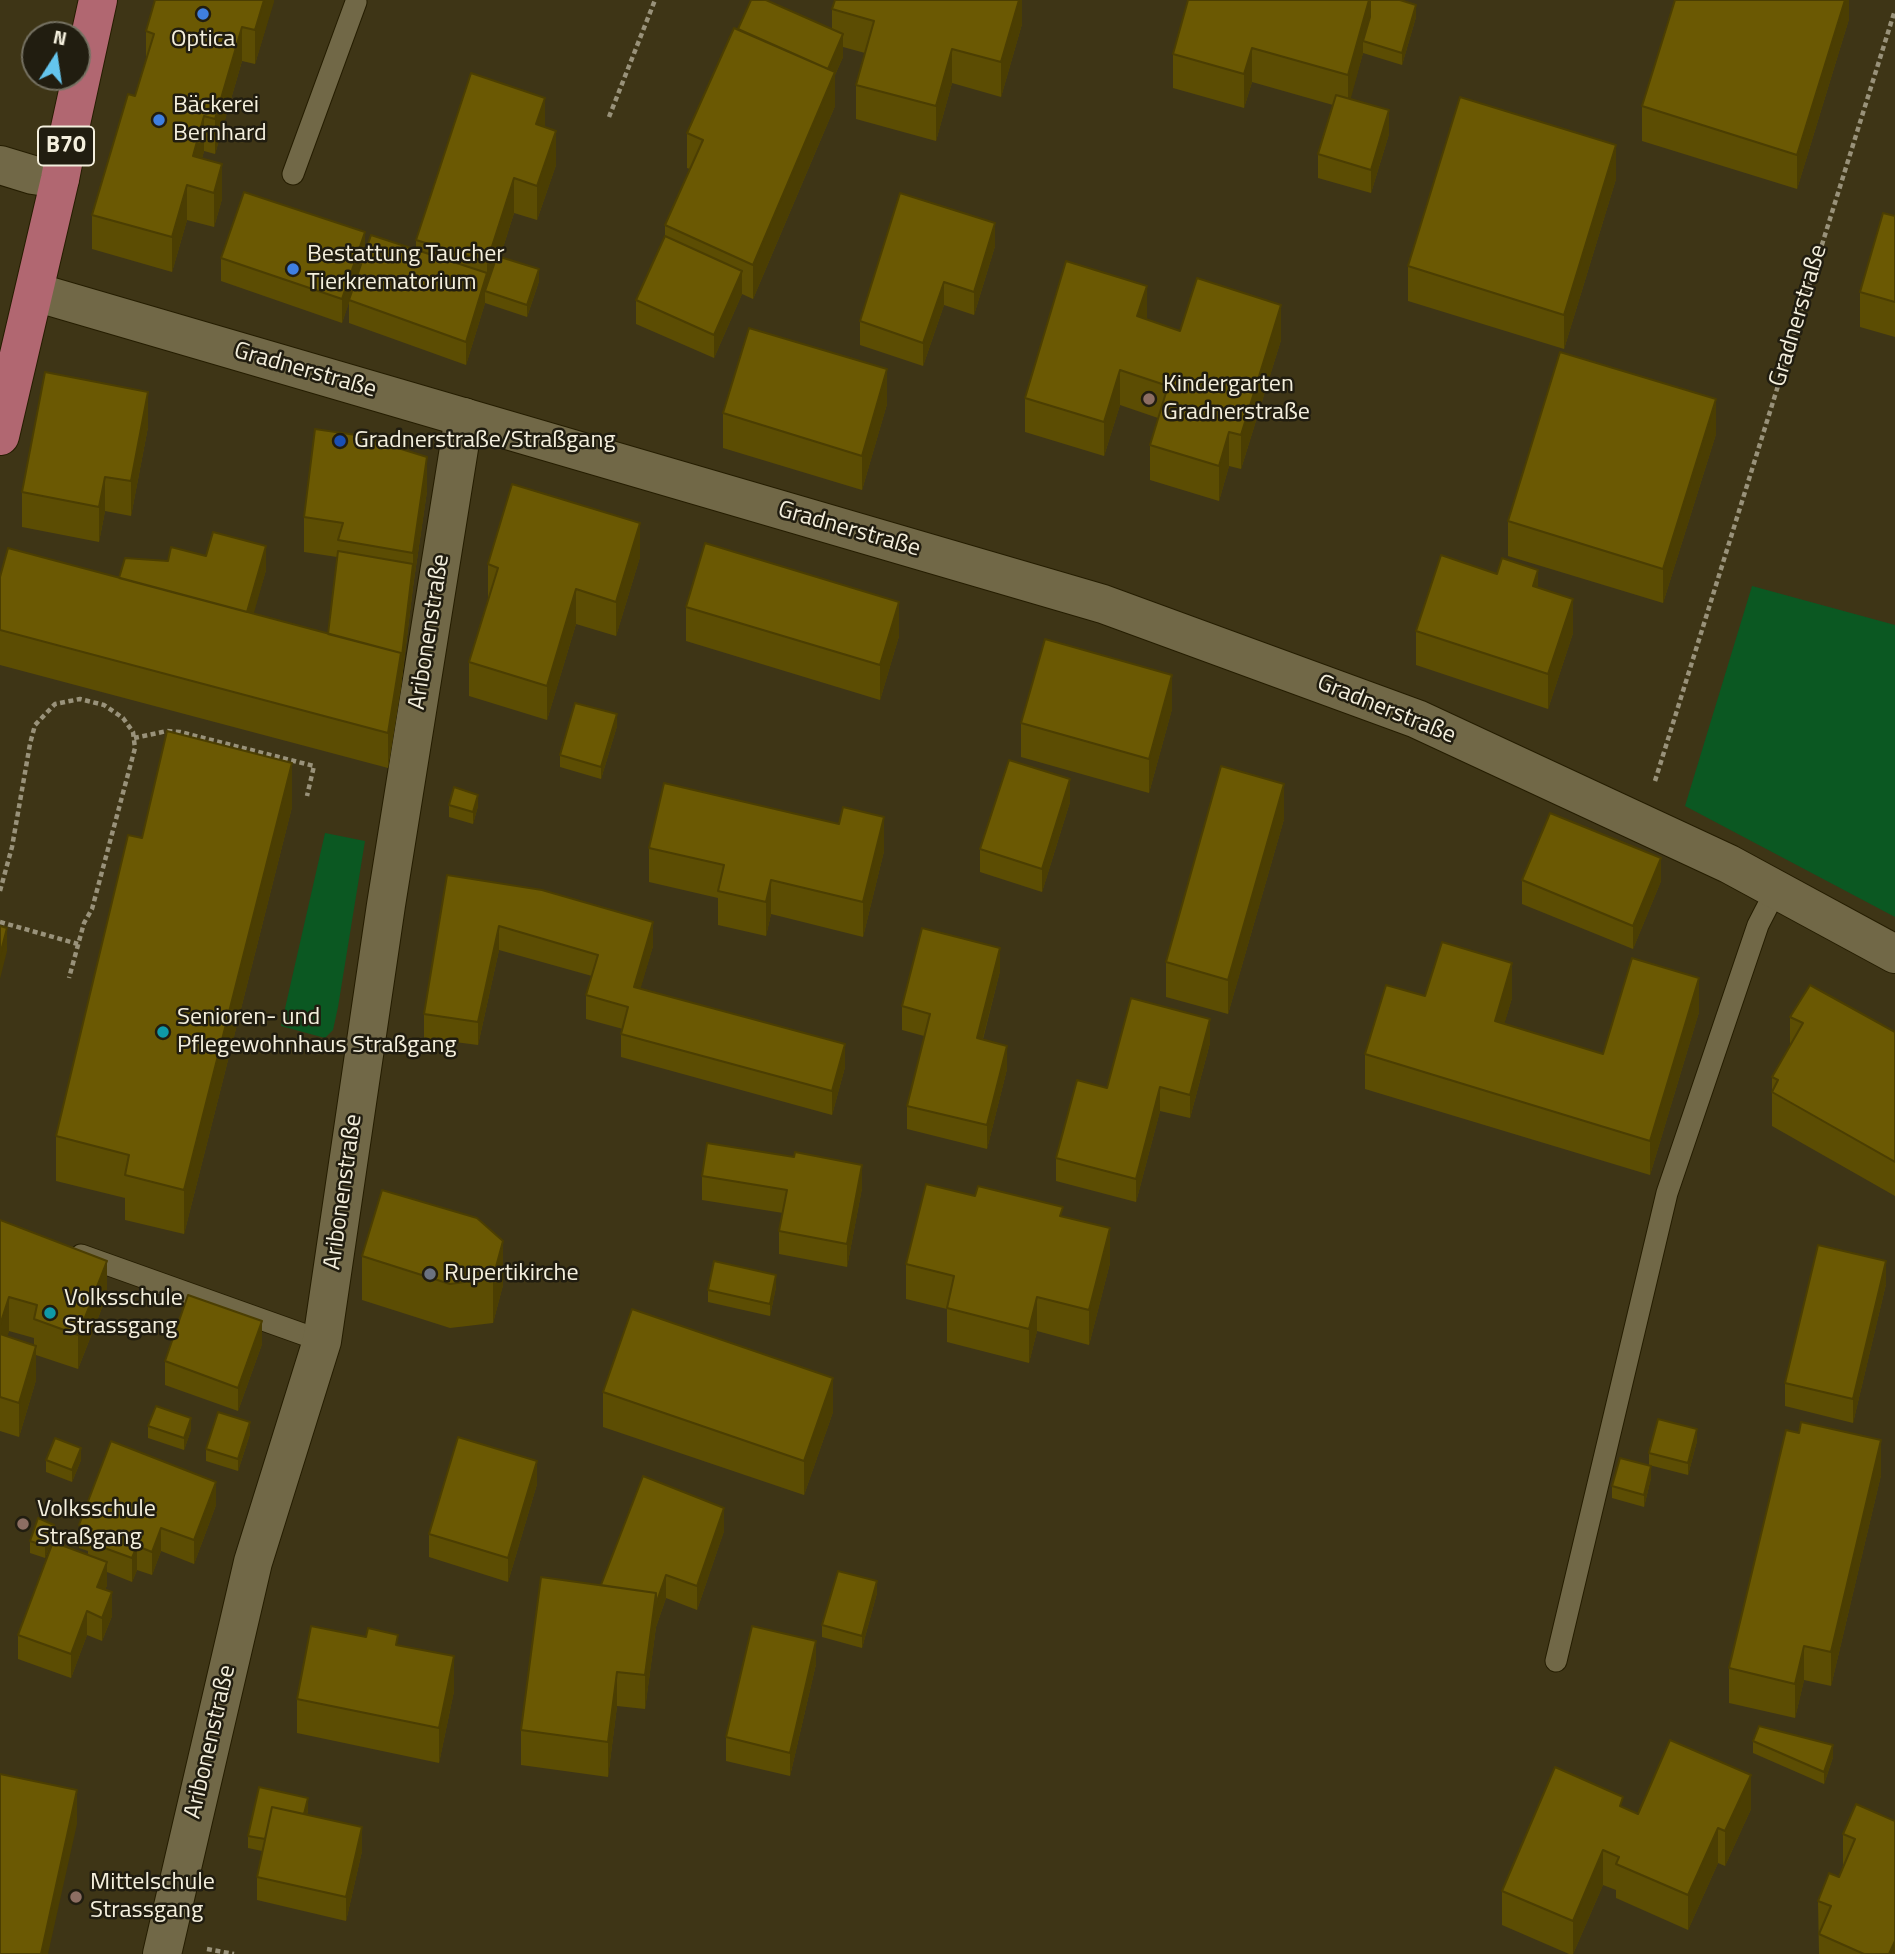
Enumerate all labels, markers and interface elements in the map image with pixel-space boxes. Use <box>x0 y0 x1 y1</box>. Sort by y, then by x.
marker: Optica <box>195 6 211 22</box>
north arrow <box>21 21 91 91</box>
text: N <box>51 21 70 52</box>
place label: Optica <box>171 26 235 54</box>
place label: Bäckerei Bernhard <box>173 92 267 148</box>
marker: Bäckerei Bernhard <box>151 112 167 128</box>
road number: B70 <box>38 127 94 166</box>
place label: Bestattung Taucher Tierkrematorium <box>307 241 505 297</box>
street label: Gradnerstraße <box>1764 242 1834 390</box>
marker: Bestattung Taucher Tierkrematorium <box>285 261 301 277</box>
street label: Gradnerstraße <box>230 337 380 405</box>
place label: Kindergarten Gradnerstraße <box>1163 371 1310 427</box>
marker: Kindergarten Gradnerstraße <box>1141 391 1157 407</box>
place label: Gradnerstraße/Straßgang <box>354 427 616 455</box>
marker: Gradnerstraße/Straßgang <box>332 433 348 449</box>
street label: Gradnerstraße <box>774 496 924 564</box>
street label: Aribonenstraße <box>404 552 456 712</box>
street label: Gradnerstraße <box>1312 669 1460 751</box>
place label: Senioren- und Pflegewohnhaus Straßgang <box>177 1004 457 1060</box>
marker: Senioren- und Pflegewohnhaus Straßgang <box>155 1024 171 1040</box>
street label: Aribonenstraße <box>319 1112 369 1272</box>
place label: Rupertikirche <box>444 1260 578 1288</box>
marker: Rupertikirche <box>422 1266 438 1282</box>
place label: Volksschule Strassgang <box>64 1285 183 1341</box>
marker: Volksschule Strassgang <box>42 1305 58 1321</box>
place label: Volksschule Straßgang <box>37 1496 156 1552</box>
marker: Volksschule Straßgang <box>15 1516 31 1532</box>
street label: Aribonenstraße <box>179 1662 243 1822</box>
place label: Mittelschule Strassgang <box>90 1869 215 1925</box>
marker: Mittelschule Strassgang <box>68 1889 84 1905</box>

